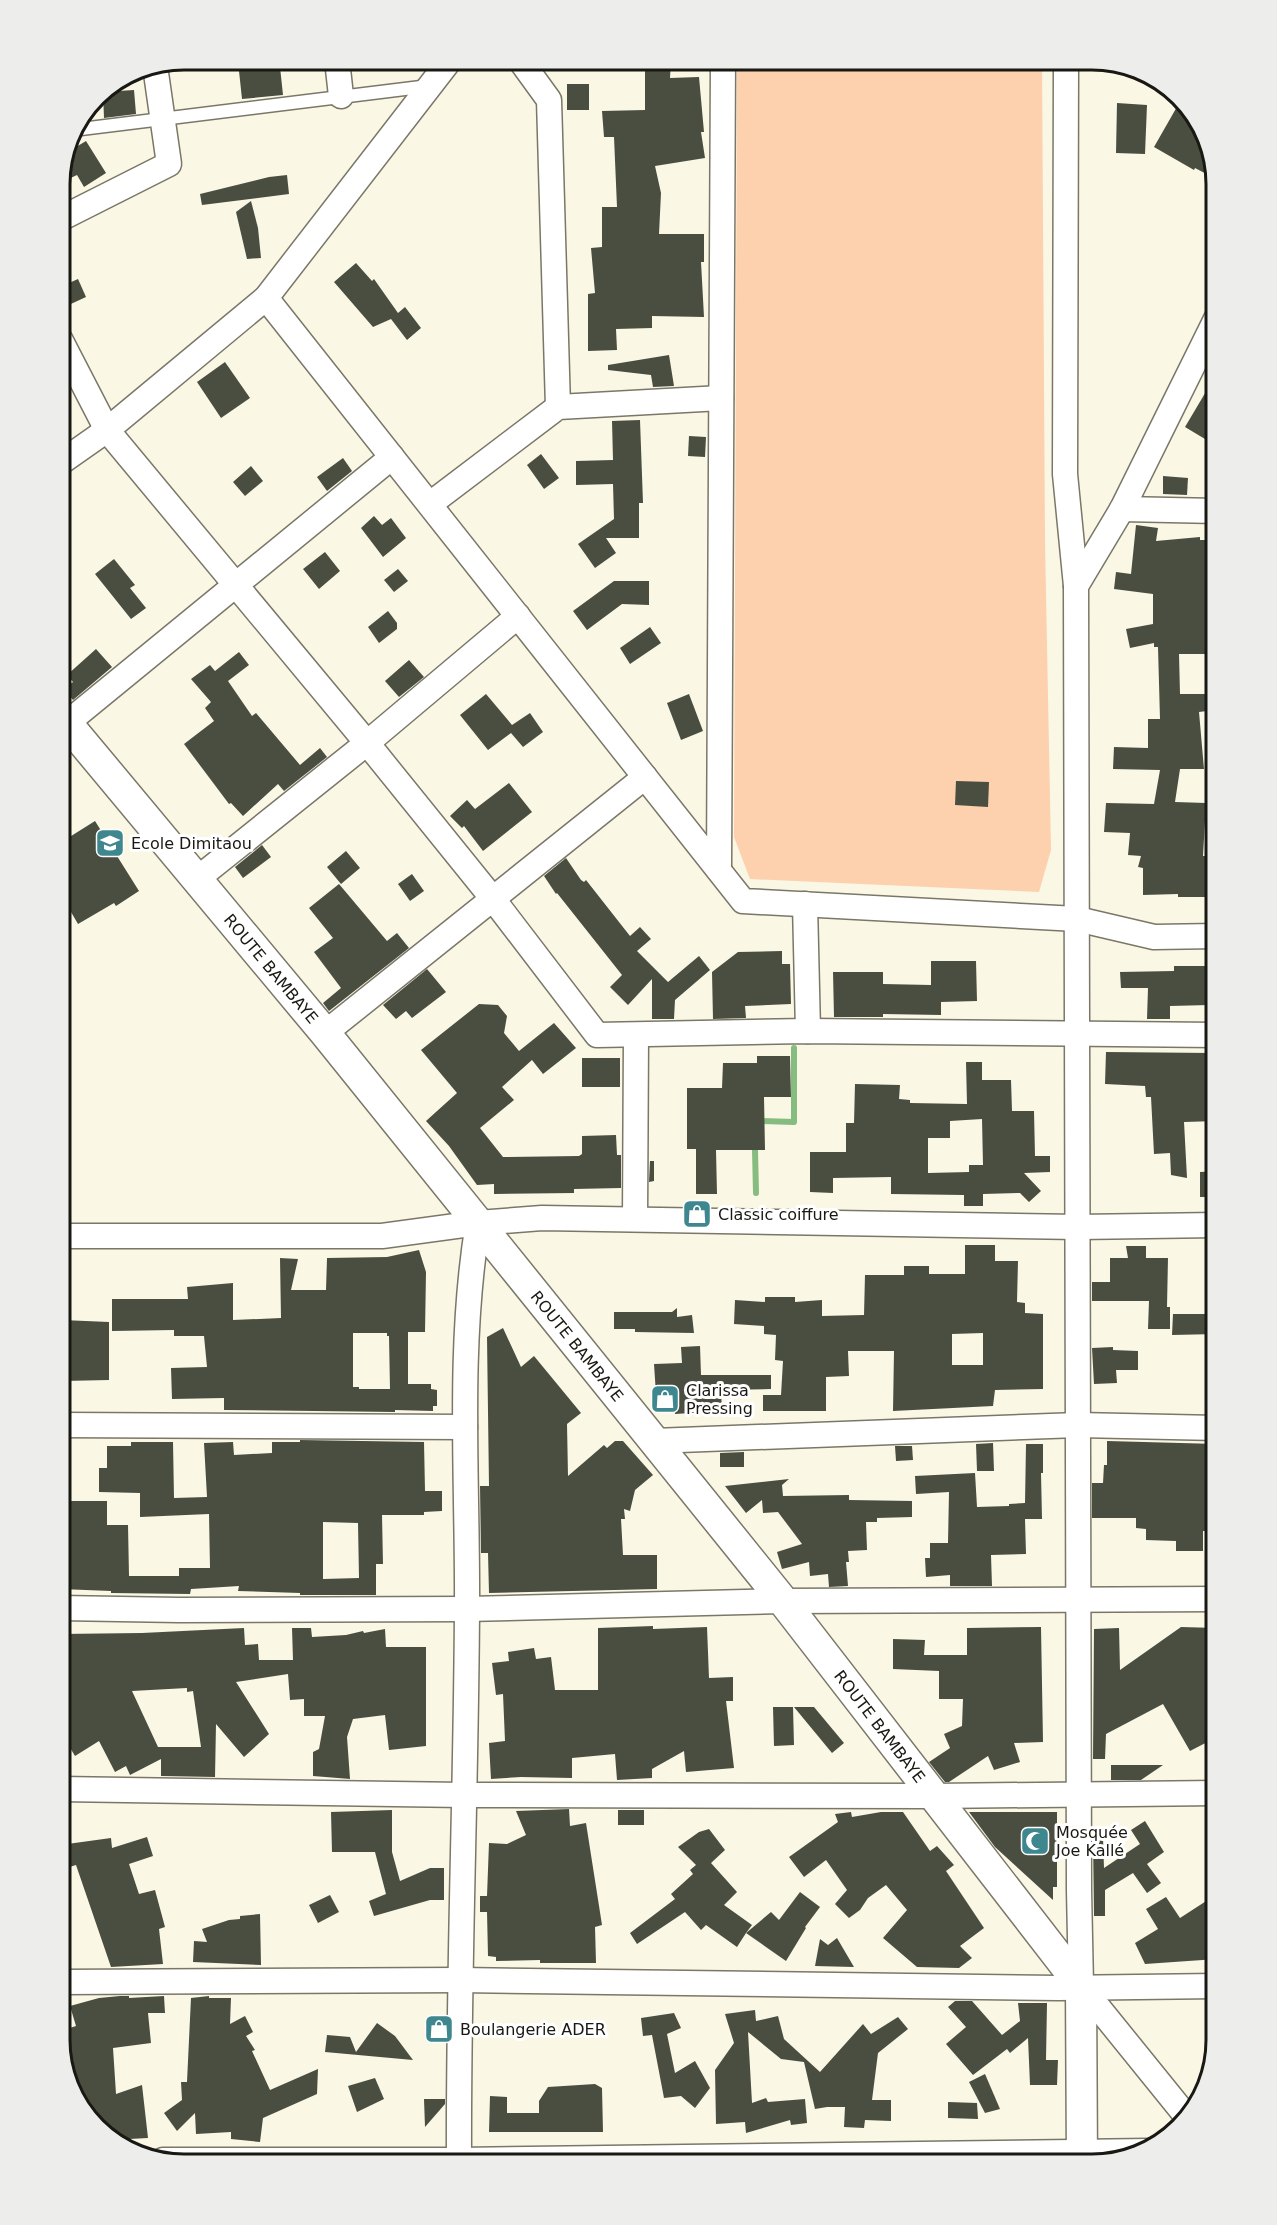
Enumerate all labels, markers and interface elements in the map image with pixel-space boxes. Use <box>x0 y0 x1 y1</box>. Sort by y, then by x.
school or university icon: Ecole Dimitaou <box>94 827 126 859</box>
place label: Ecole Dimitaou <box>131 834 252 853</box>
street label: ROUTE BAMBAYE <box>220 910 322 1027</box>
shop icon: Classic coiffure <box>681 1198 713 1230</box>
place label: Classic coiffure <box>718 1205 839 1224</box>
street label: ROUTE BAMBAYE <box>527 1287 627 1405</box>
place label: Clarissa Pressing <box>686 1381 753 1418</box>
shop icon: Clarissa Pressing <box>649 1383 681 1415</box>
street label: ROUTE BAMBAYE <box>830 1667 929 1786</box>
place label: Mosquée Joe Kallé <box>1055 1823 1128 1860</box>
mosque icon: Mosquée Joe Kallé <box>1019 1825 1051 1857</box>
shop icon: Boulangerie ADER <box>423 2013 455 2045</box>
place label: Boulangerie ADER <box>460 2020 606 2039</box>

